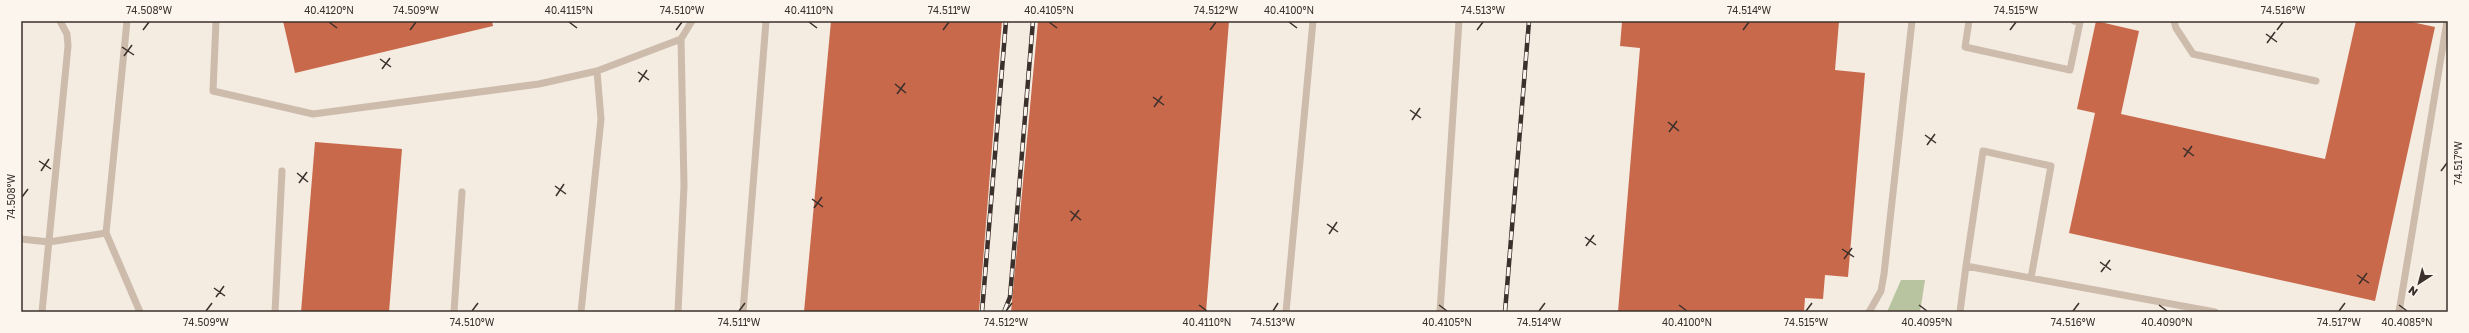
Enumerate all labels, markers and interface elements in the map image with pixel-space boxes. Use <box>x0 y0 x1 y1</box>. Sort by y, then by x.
text: 74.508°W <box>126 4 172 16</box>
text: 40.4120°N <box>304 4 354 16</box>
text: 74.509°W <box>393 4 439 16</box>
text: 40.4115°N <box>545 4 593 16</box>
text: 74.510°W <box>660 4 705 16</box>
text: 40.4110°N <box>785 4 833 16</box>
text: 74.511°W <box>928 4 971 16</box>
text: 40.4105°N <box>1024 4 1074 16</box>
text: 74.512°W <box>1194 4 1239 16</box>
text: 40.4100°N <box>1264 4 1314 16</box>
text: 74.513°W <box>1461 4 1506 16</box>
text: 74.514°W <box>1727 4 1771 16</box>
text: 74.515°W <box>1994 4 2039 16</box>
text: 74.516°W <box>2261 4 2306 16</box>
text: 74.517°W <box>2452 141 2464 185</box>
text: 74.508°W <box>5 174 17 220</box>
north arrow <box>2399 263 2439 303</box>
text: N <box>2406 284 2420 299</box>
text: 74.509°W <box>183 316 229 328</box>
text: 74.510°W <box>450 316 495 328</box>
text: 74.511°W <box>718 316 761 328</box>
text: 74.512°W <box>984 316 1029 328</box>
text: 40.4110°N <box>1183 316 1231 328</box>
text: 74.513°W <box>1251 316 1296 328</box>
text: 40.4105°N <box>1422 316 1472 328</box>
text: 74.514°W <box>1517 316 1561 328</box>
text: 40.4100°N <box>1662 316 1712 328</box>
text: 74.515°W <box>1784 316 1829 328</box>
text: 40.4095°N <box>1902 316 1952 328</box>
text: 74.516°W <box>2051 316 2096 328</box>
text: 40.4090°N <box>2141 316 2193 328</box>
text: 74.517°W <box>2317 316 2361 328</box>
text: 40.4085°N <box>2382 316 2433 328</box>

